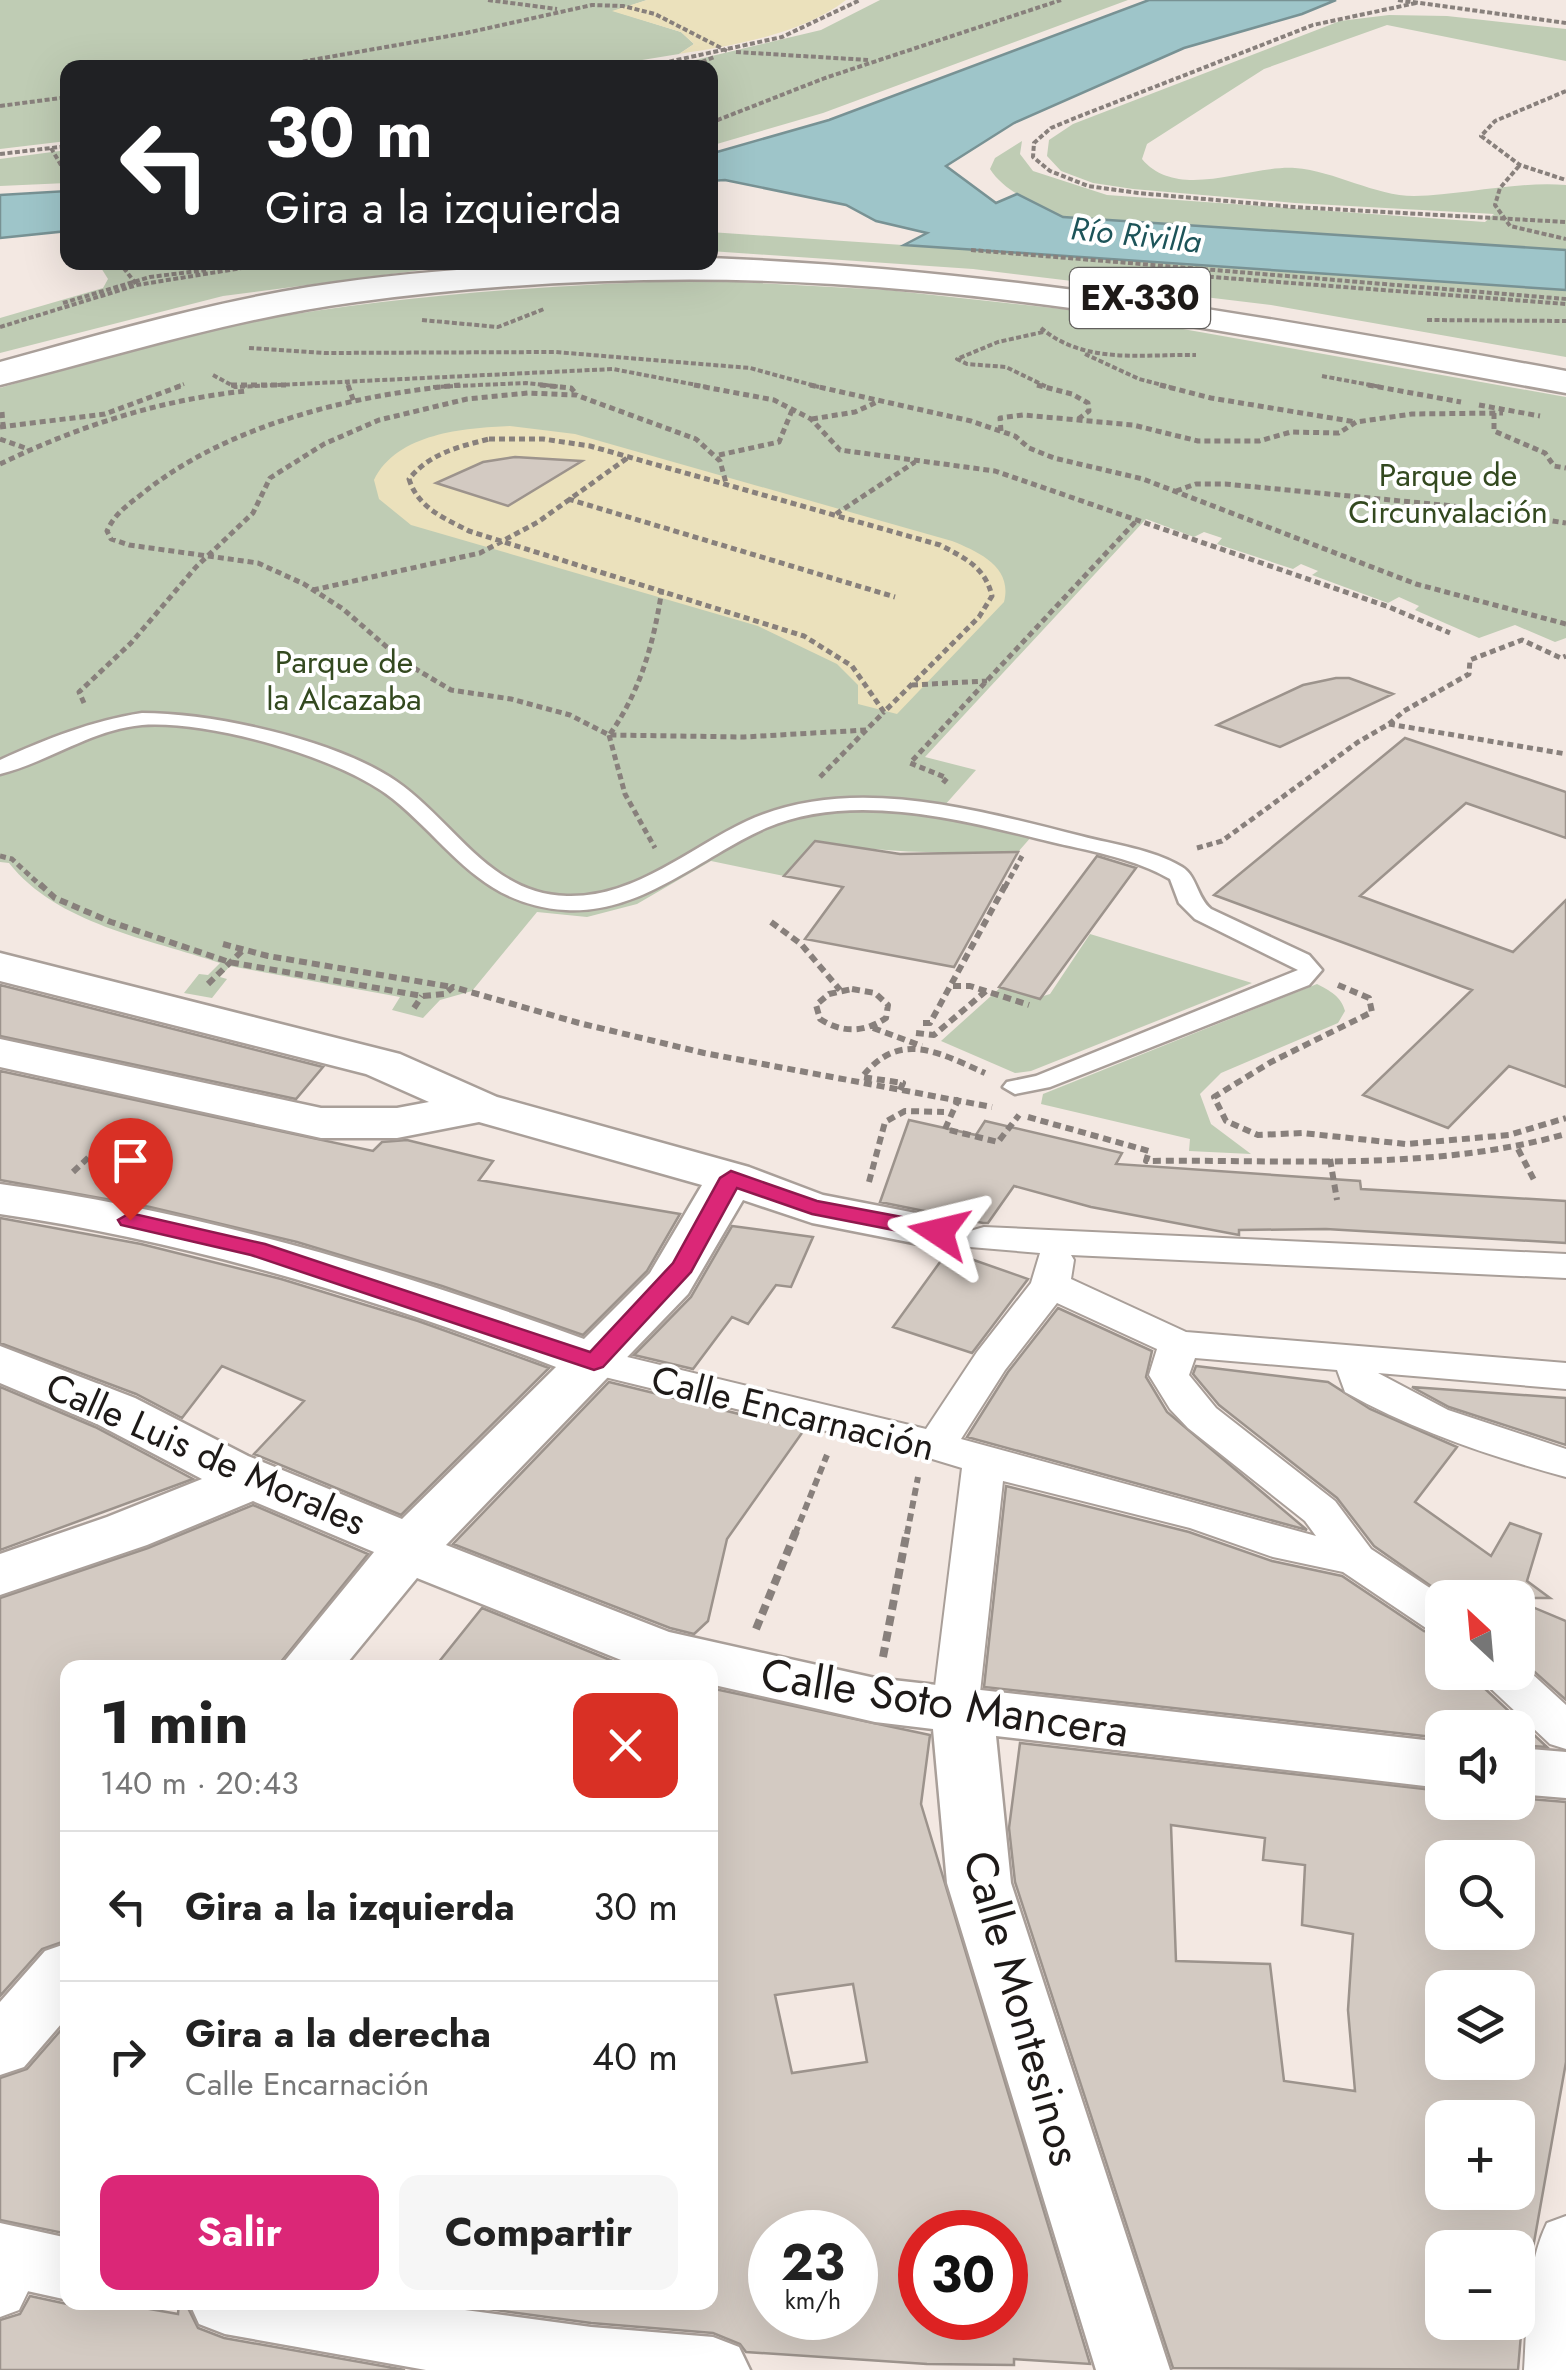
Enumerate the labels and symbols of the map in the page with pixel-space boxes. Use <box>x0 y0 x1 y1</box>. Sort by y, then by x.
water label: Río Rivilla <box>1068 205 1204 265</box>
road number: EX-330 <box>1070 268 1210 328</box>
park label: Parque de Circunvalación <box>1348 452 1548 535</box>
park label: Parque de la Alcazaba <box>266 639 422 722</box>
pin <box>88 1118 173 1221</box>
position arrow <box>887 1180 991 1284</box>
street label: Calle Encarnación <box>646 1351 940 1474</box>
street label: Calle Luis de Morales <box>38 1358 375 1549</box>
north arrow <box>1425 1580 1535 1690</box>
street label: Calle Soto Mancera <box>756 1641 1133 1764</box>
street label: Calle Montesinos <box>947 1843 1099 2173</box>
speed limit sign: 30 <box>898 2210 1028 2340</box>

